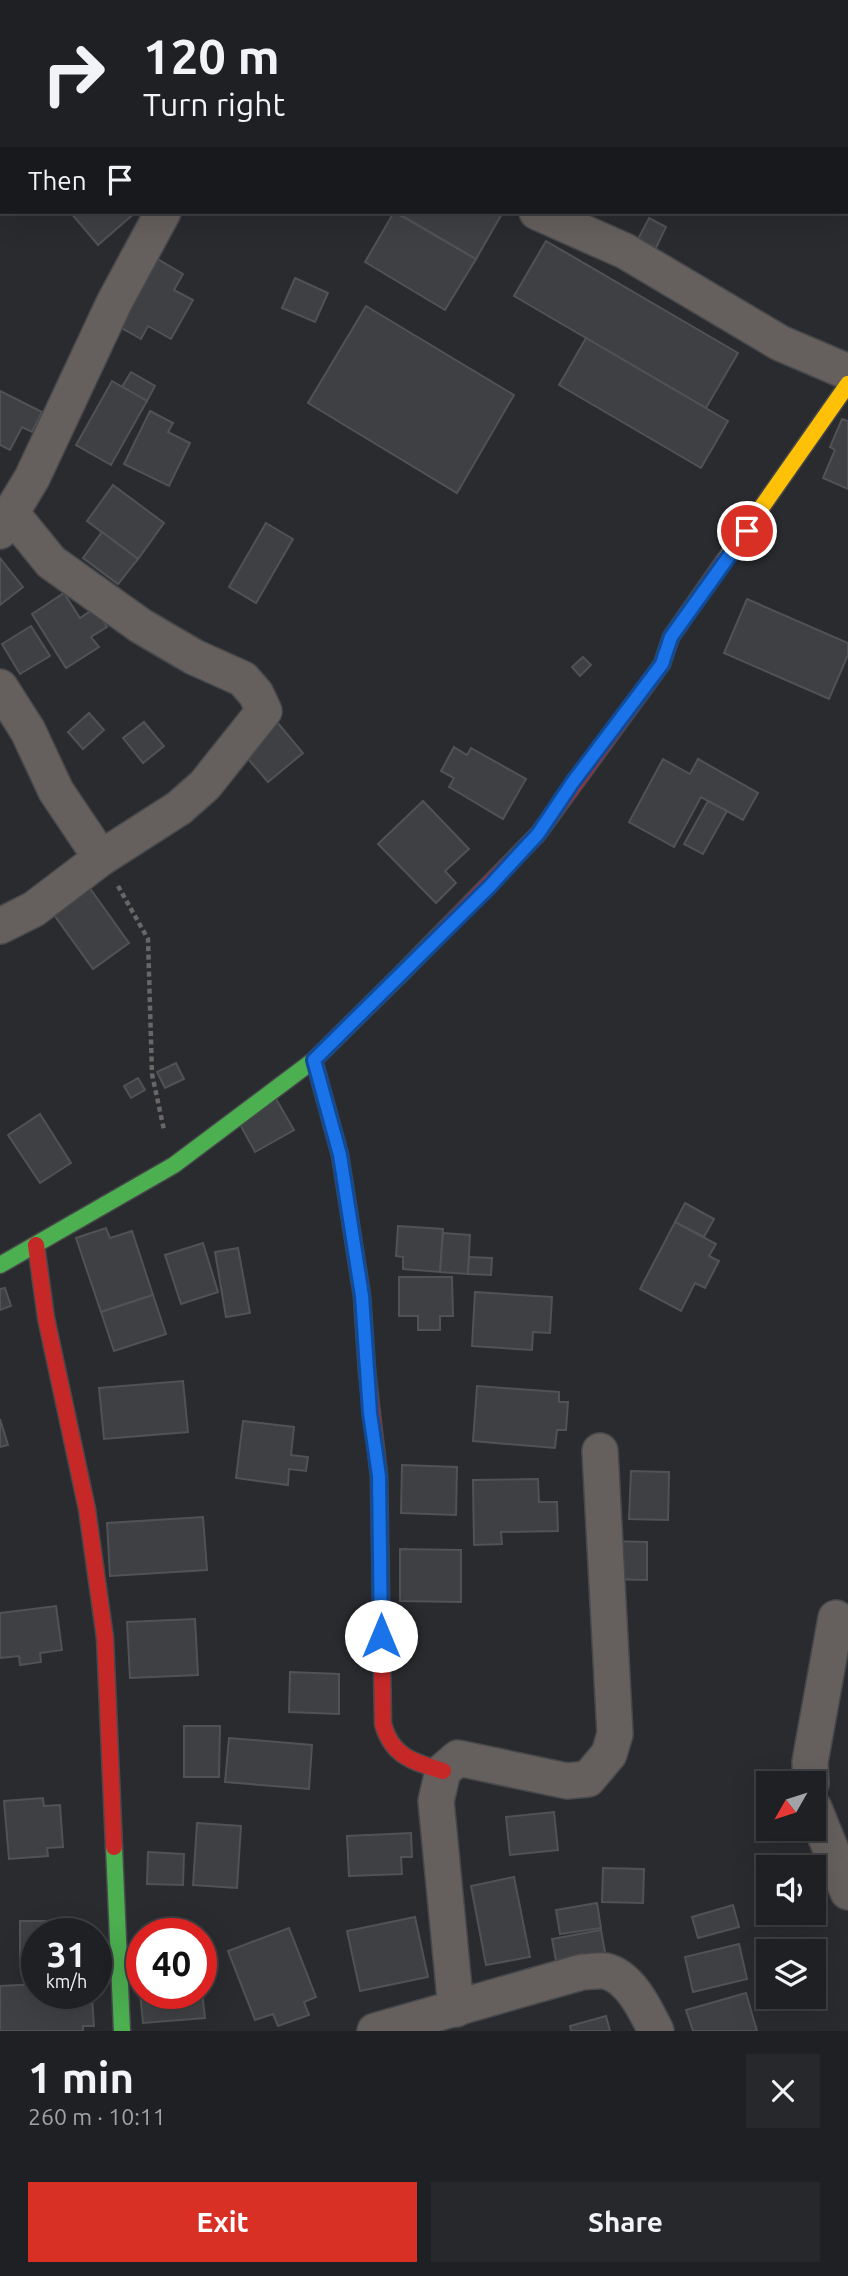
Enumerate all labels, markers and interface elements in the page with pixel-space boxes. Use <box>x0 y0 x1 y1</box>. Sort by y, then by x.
icon: right <box>28 28 119 119</box>
text: 120 m <box>143 28 280 83</box>
text: Turn right <box>143 86 285 122</box>
icon: arrive <box>101 161 139 199</box>
text: Then <box>28 166 87 195</box>
pin <box>717 501 777 561</box>
icon: arrive <box>728 512 766 550</box>
position arrow <box>344 1599 418 1673</box>
north arrow <box>756 1771 826 1841</box>
map controls <box>756 1771 826 2009</box>
button: sound <box>756 1855 826 1925</box>
speed limit sign: 40 <box>126 1918 217 2009</box>
text: 31 <box>47 1934 86 1974</box>
button: layers <box>756 1939 826 2009</box>
text: km/h <box>46 1971 87 1991</box>
text: 1 min <box>28 2054 134 2101</box>
button: close <box>746 2054 820 2128</box>
text: 260 m · 10:11 <box>28 2104 166 2129</box>
button: Exit <box>28 2182 417 2262</box>
button: Share <box>431 2182 820 2262</box>

